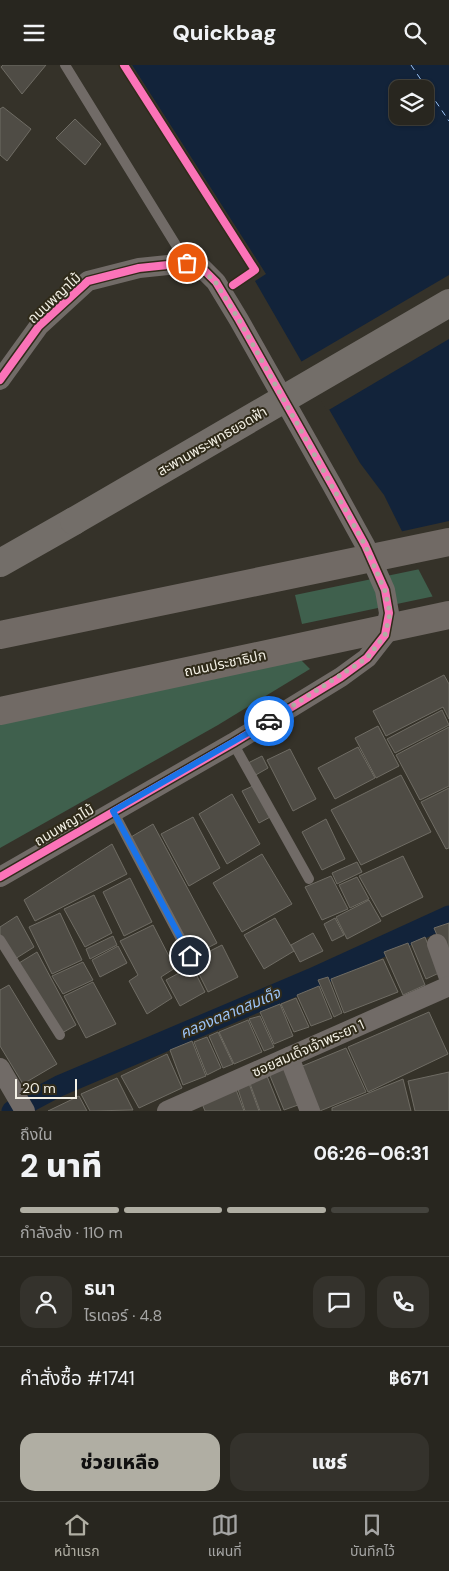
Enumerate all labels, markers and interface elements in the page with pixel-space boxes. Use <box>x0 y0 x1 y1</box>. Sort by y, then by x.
text: Quickbag <box>173 18 277 47</box>
icon: menu <box>20 19 48 47</box>
icon: search <box>401 19 429 47</box>
map controls <box>389 80 434 125</box>
button: layers <box>389 80 434 125</box>
pin <box>166 242 208 284</box>
icon: bag <box>173 249 201 277</box>
street label: ถนนพญาไม้ <box>24 269 85 327</box>
street label: สะพานพระพุทธยอดฟ้า <box>154 402 270 480</box>
street label: ถนนประชาธิปก <box>182 646 268 680</box>
courier <box>244 696 294 746</box>
icon: car <box>255 707 283 735</box>
street label: ถนนพญาไม้ <box>31 800 97 850</box>
pin <box>169 935 211 977</box>
icon: home <box>176 942 204 970</box>
water label: คลองตลาดสมเด็จ <box>177 982 284 1043</box>
street label: ซอยสมเด็จเจ้าพระยา 1 <box>249 1015 367 1081</box>
scale bar <box>15 1076 78 1099</box>
text: 20 m <box>22 1079 56 1097</box>
text: ถึงใน <box>20 1124 53 1145</box>
text: 06:26–06:31 <box>313 1141 429 1166</box>
text: 2 นาที <box>20 1145 102 1187</box>
text: กำลังส่ง · 110 m <box>20 1222 123 1243</box>
button: person <box>20 1276 72 1328</box>
text: ธนา <box>84 1276 115 1301</box>
button: chat <box>313 1276 365 1328</box>
button: phone <box>377 1276 429 1328</box>
text: ไรเดอร์ · 4.8 <box>84 1305 162 1326</box>
text: คำสั่งซื้อ #1741 <box>20 1366 135 1391</box>
text: ฿671 <box>389 1366 429 1391</box>
button: ช่วยเหลือ <box>20 1433 220 1491</box>
button: แชร์ <box>230 1433 429 1491</box>
tab: หน้าแรก <box>54 1511 100 1562</box>
tab: แผนที่ <box>208 1511 242 1562</box>
tab: บันทึกไว้ <box>350 1511 395 1562</box>

